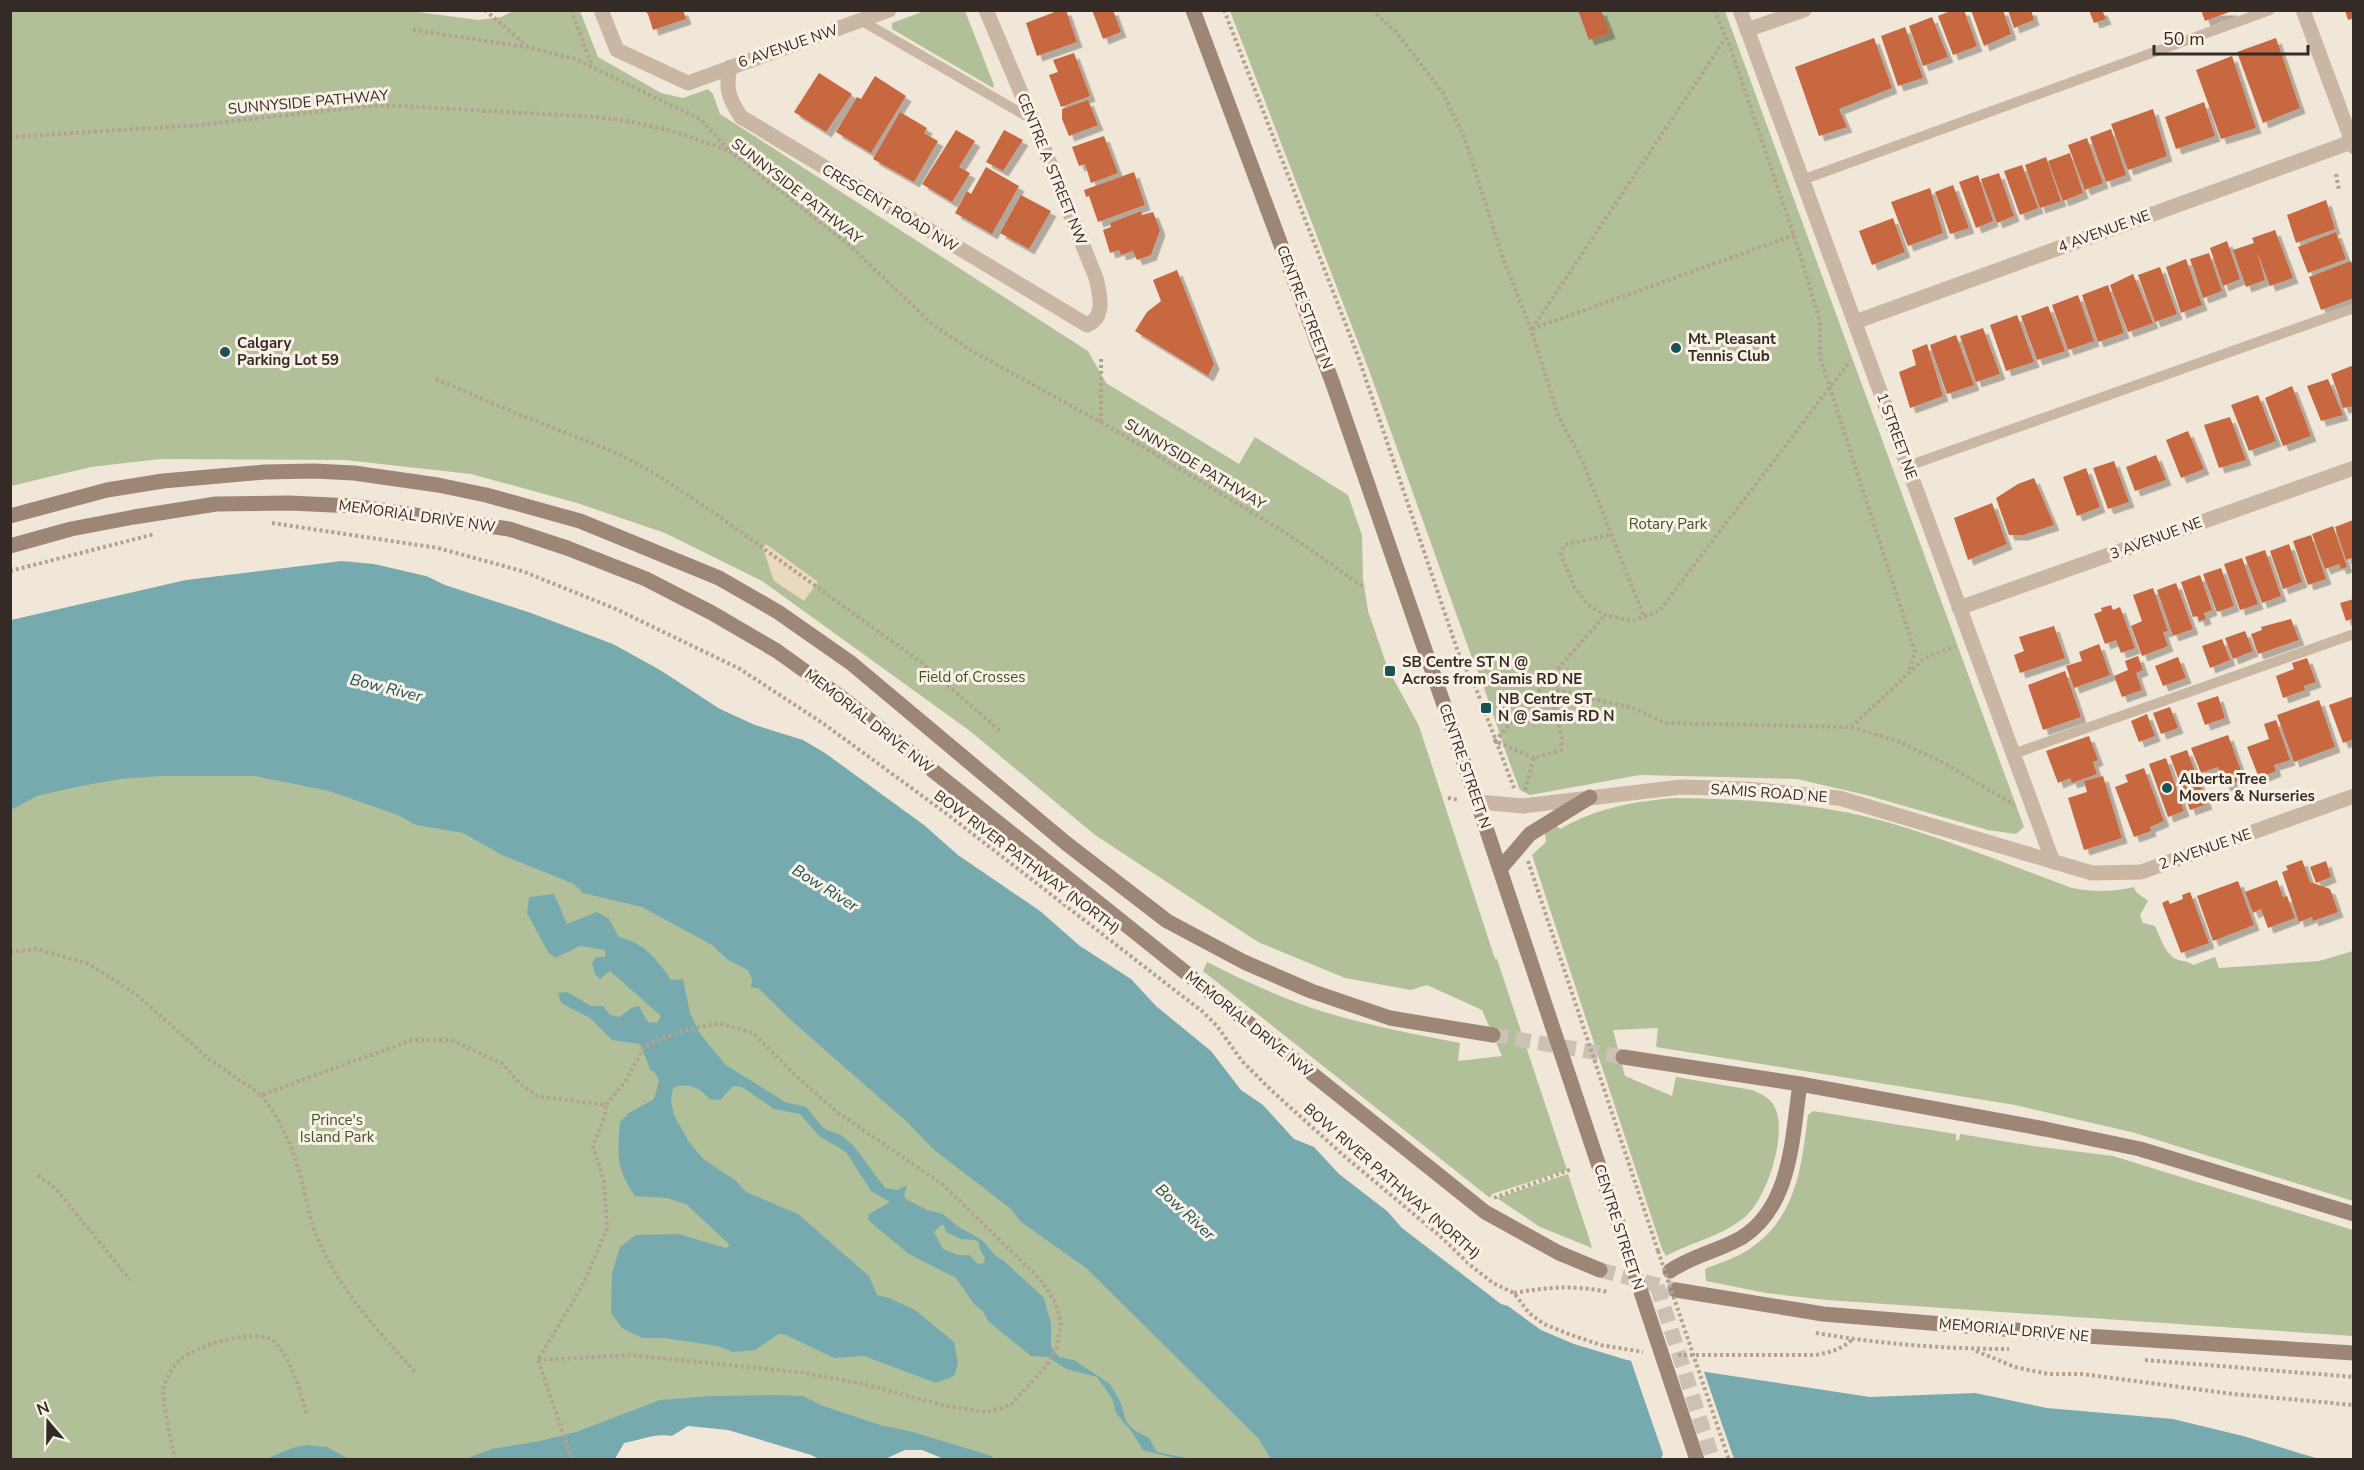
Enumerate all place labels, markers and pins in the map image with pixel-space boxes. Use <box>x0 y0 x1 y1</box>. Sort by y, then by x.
place label: Mt. Pleasant Tennis Club <box>1688 329 1776 366</box>
place label: Calgary Parking Lot 59 <box>237 333 339 370</box>
marker: Mt. Pleasant Tennis Club <box>1669 341 1683 355</box>
marker: Calgary Parking Lot 59 <box>218 345 232 359</box>
place label: SB Centre ST N @ Across from Samis RD NE <box>1402 652 1582 689</box>
marker: SB Centre ST N @ Across from Samis RD NE <box>1383 664 1397 678</box>
place label: NB Centre ST N @ Samis RD N <box>1498 689 1615 726</box>
marker: NB Centre ST N @ Samis RD N <box>1479 701 1493 715</box>
place label: Alberta Tree Movers & Nurseries <box>2179 769 2315 806</box>
marker: Alberta Tree Movers & Nurseries <box>2160 781 2174 795</box>

